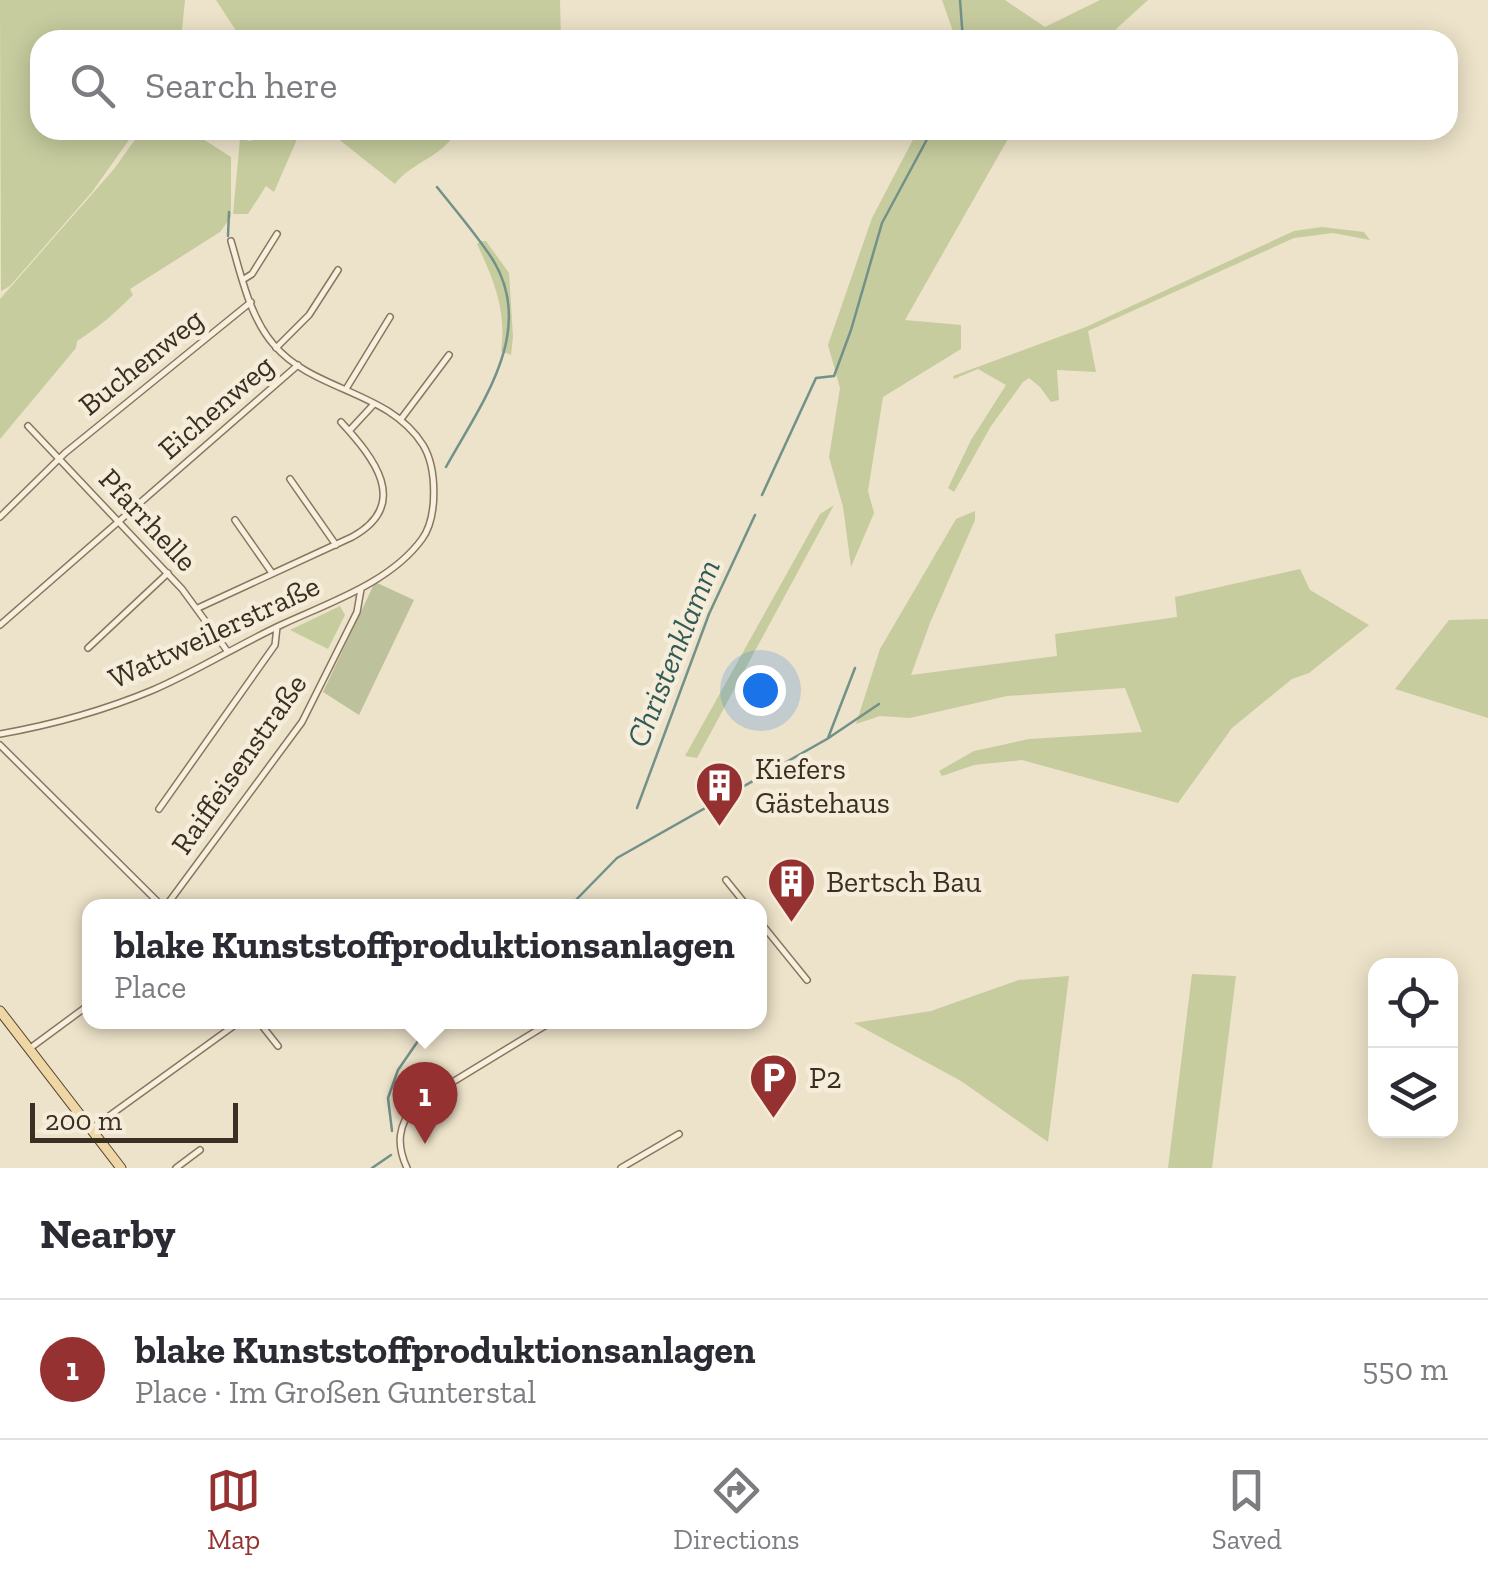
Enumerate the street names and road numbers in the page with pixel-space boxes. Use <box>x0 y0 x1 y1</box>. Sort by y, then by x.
street label: Buchenweg <box>72 301 210 423</box>
street label: Eichenweg <box>151 347 281 467</box>
street label: Pfarrhelle <box>91 461 205 579</box>
street label: Wattweilerstraße <box>103 567 325 697</box>
street label: Raiffeisenstraße <box>164 667 314 861</box>

